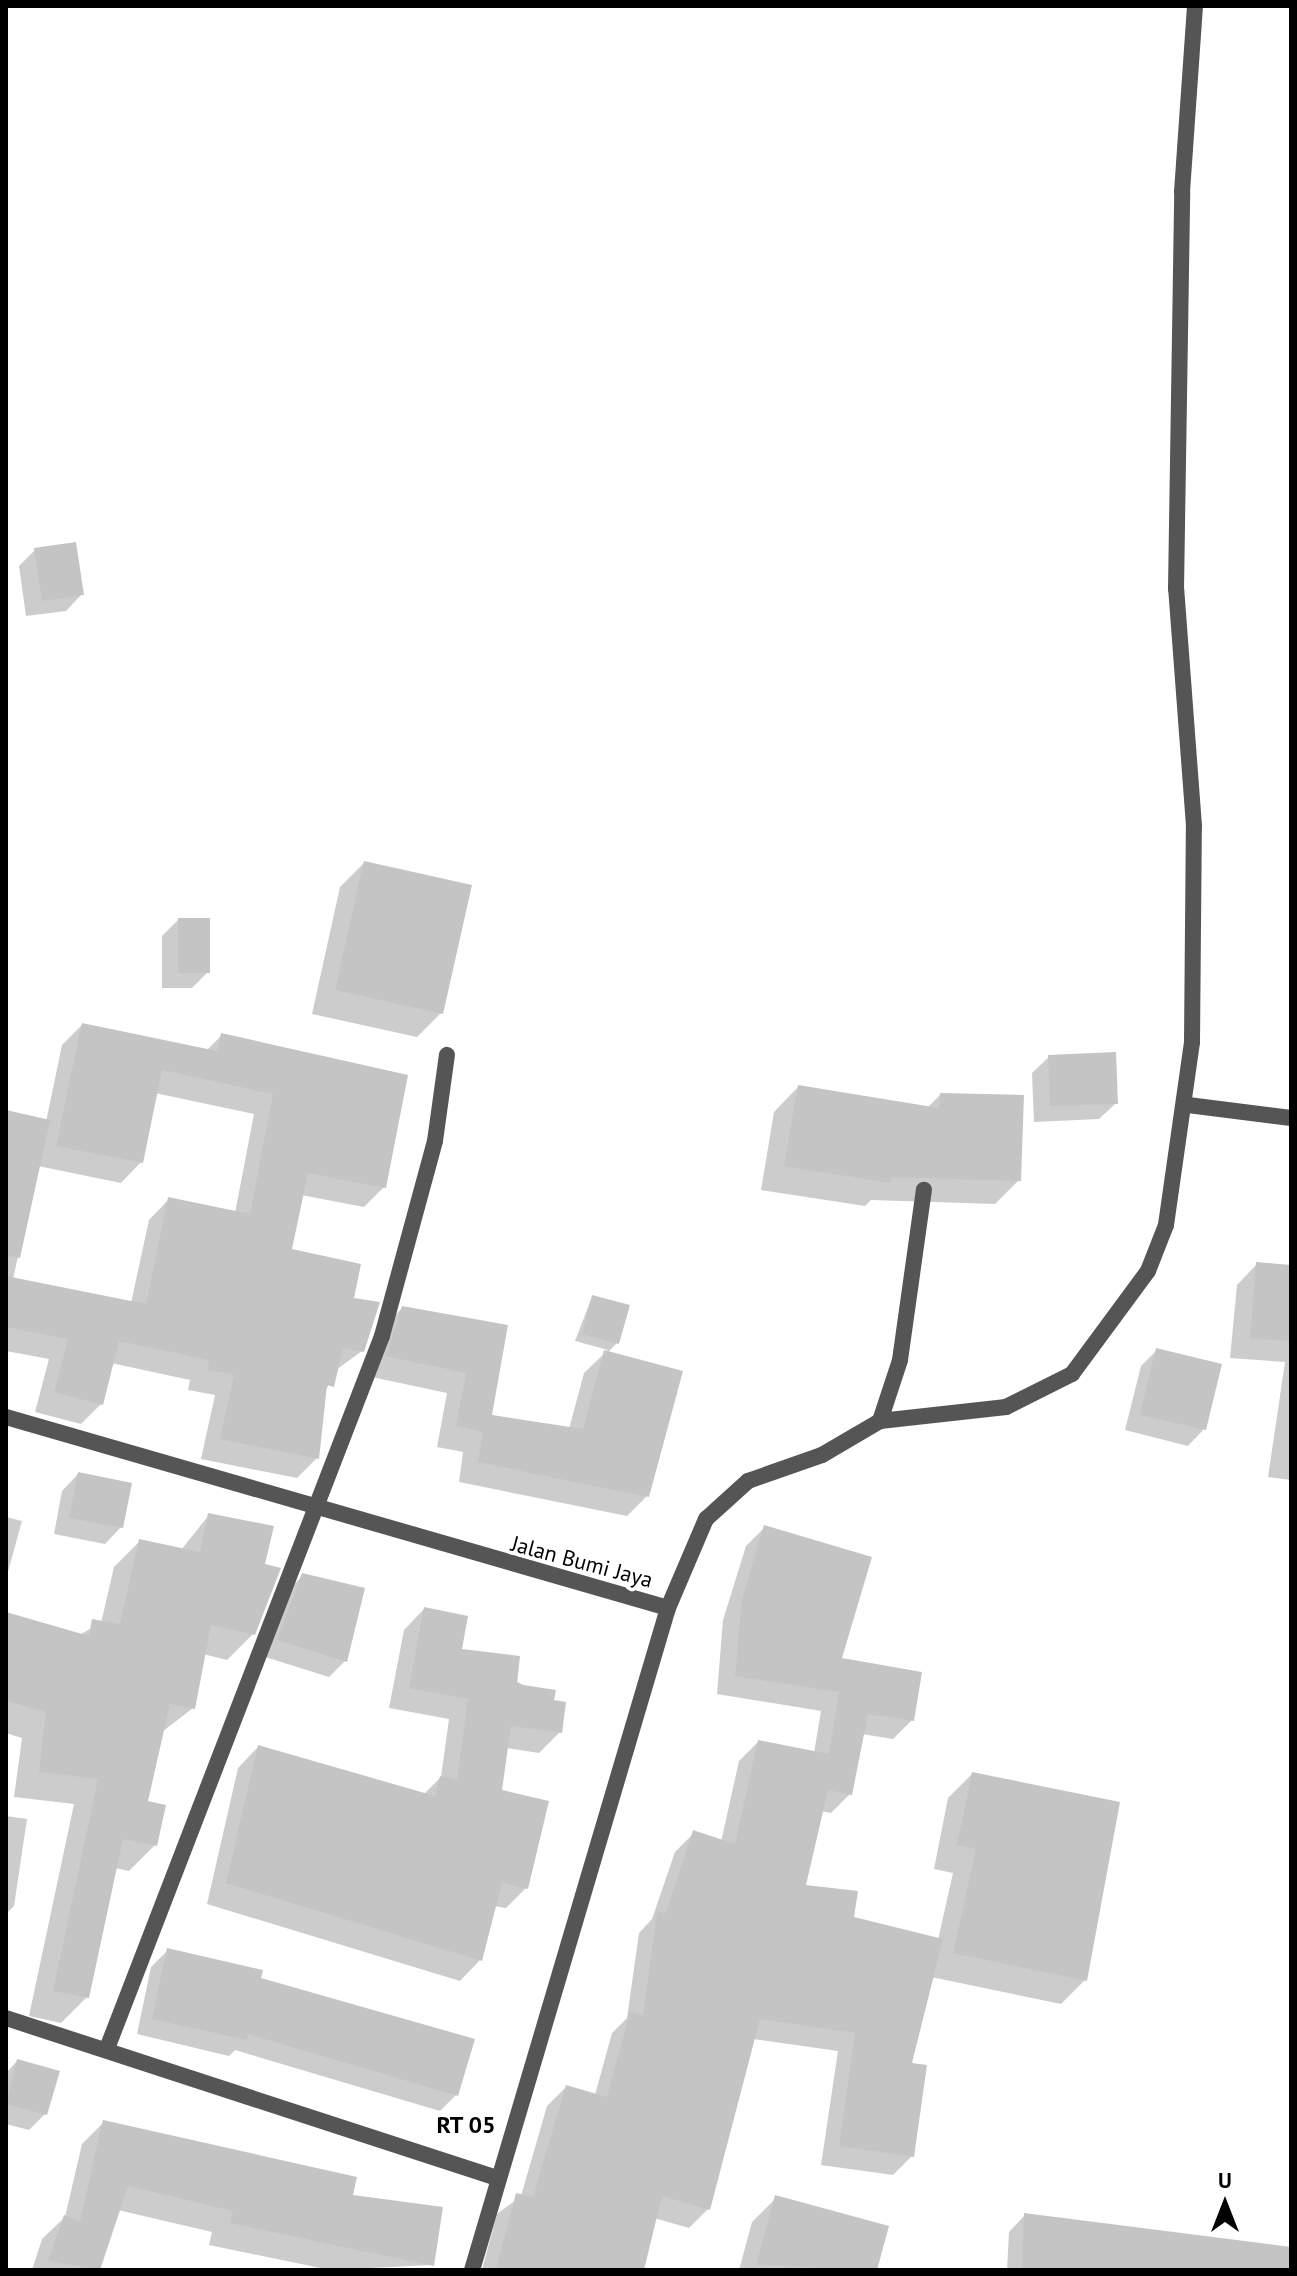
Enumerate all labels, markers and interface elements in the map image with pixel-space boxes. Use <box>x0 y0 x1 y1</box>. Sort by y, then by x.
street label: Jalan Bumi Jaya <box>508 1530 656 1594</box>
district label: RT 05 <box>436 2111 496 2139</box>
north arrow <box>1185 2164 1265 2244</box>
text: U <box>1218 2166 1232 2194</box>

